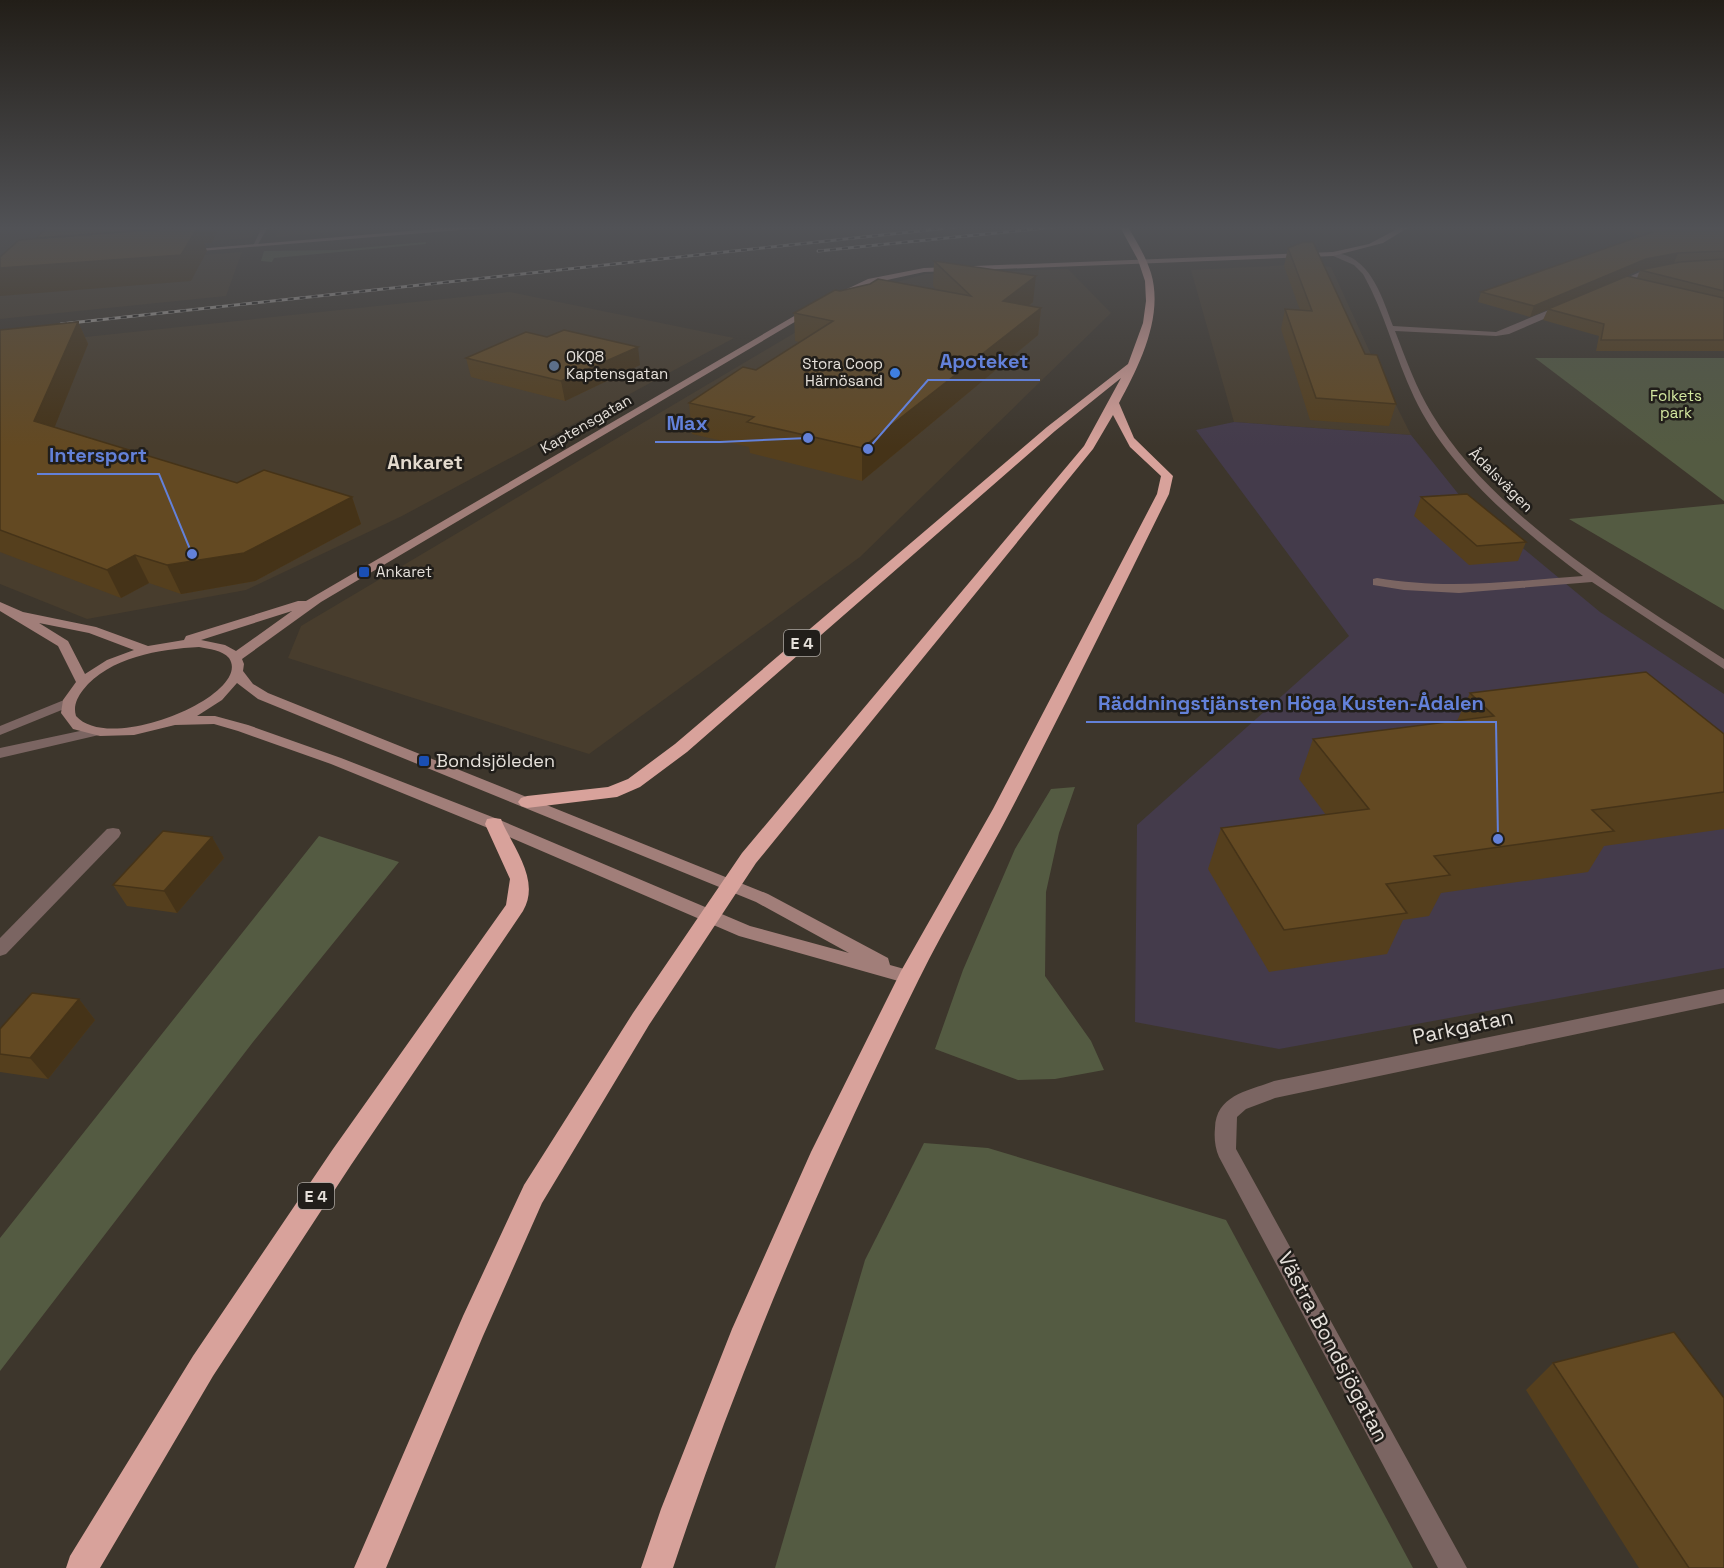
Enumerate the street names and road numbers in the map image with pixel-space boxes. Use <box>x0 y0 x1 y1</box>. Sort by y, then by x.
street label: Kaptensgatan <box>537 390 635 457</box>
street label: Ådalsvägen <box>1465 444 1537 516</box>
road number: E 4 <box>784 630 820 656</box>
street label: Parkgatan <box>1410 1003 1516 1050</box>
road number: E 4 <box>298 1183 334 1209</box>
street label: Västra Bondsjögatan <box>1272 1247 1395 1447</box>

